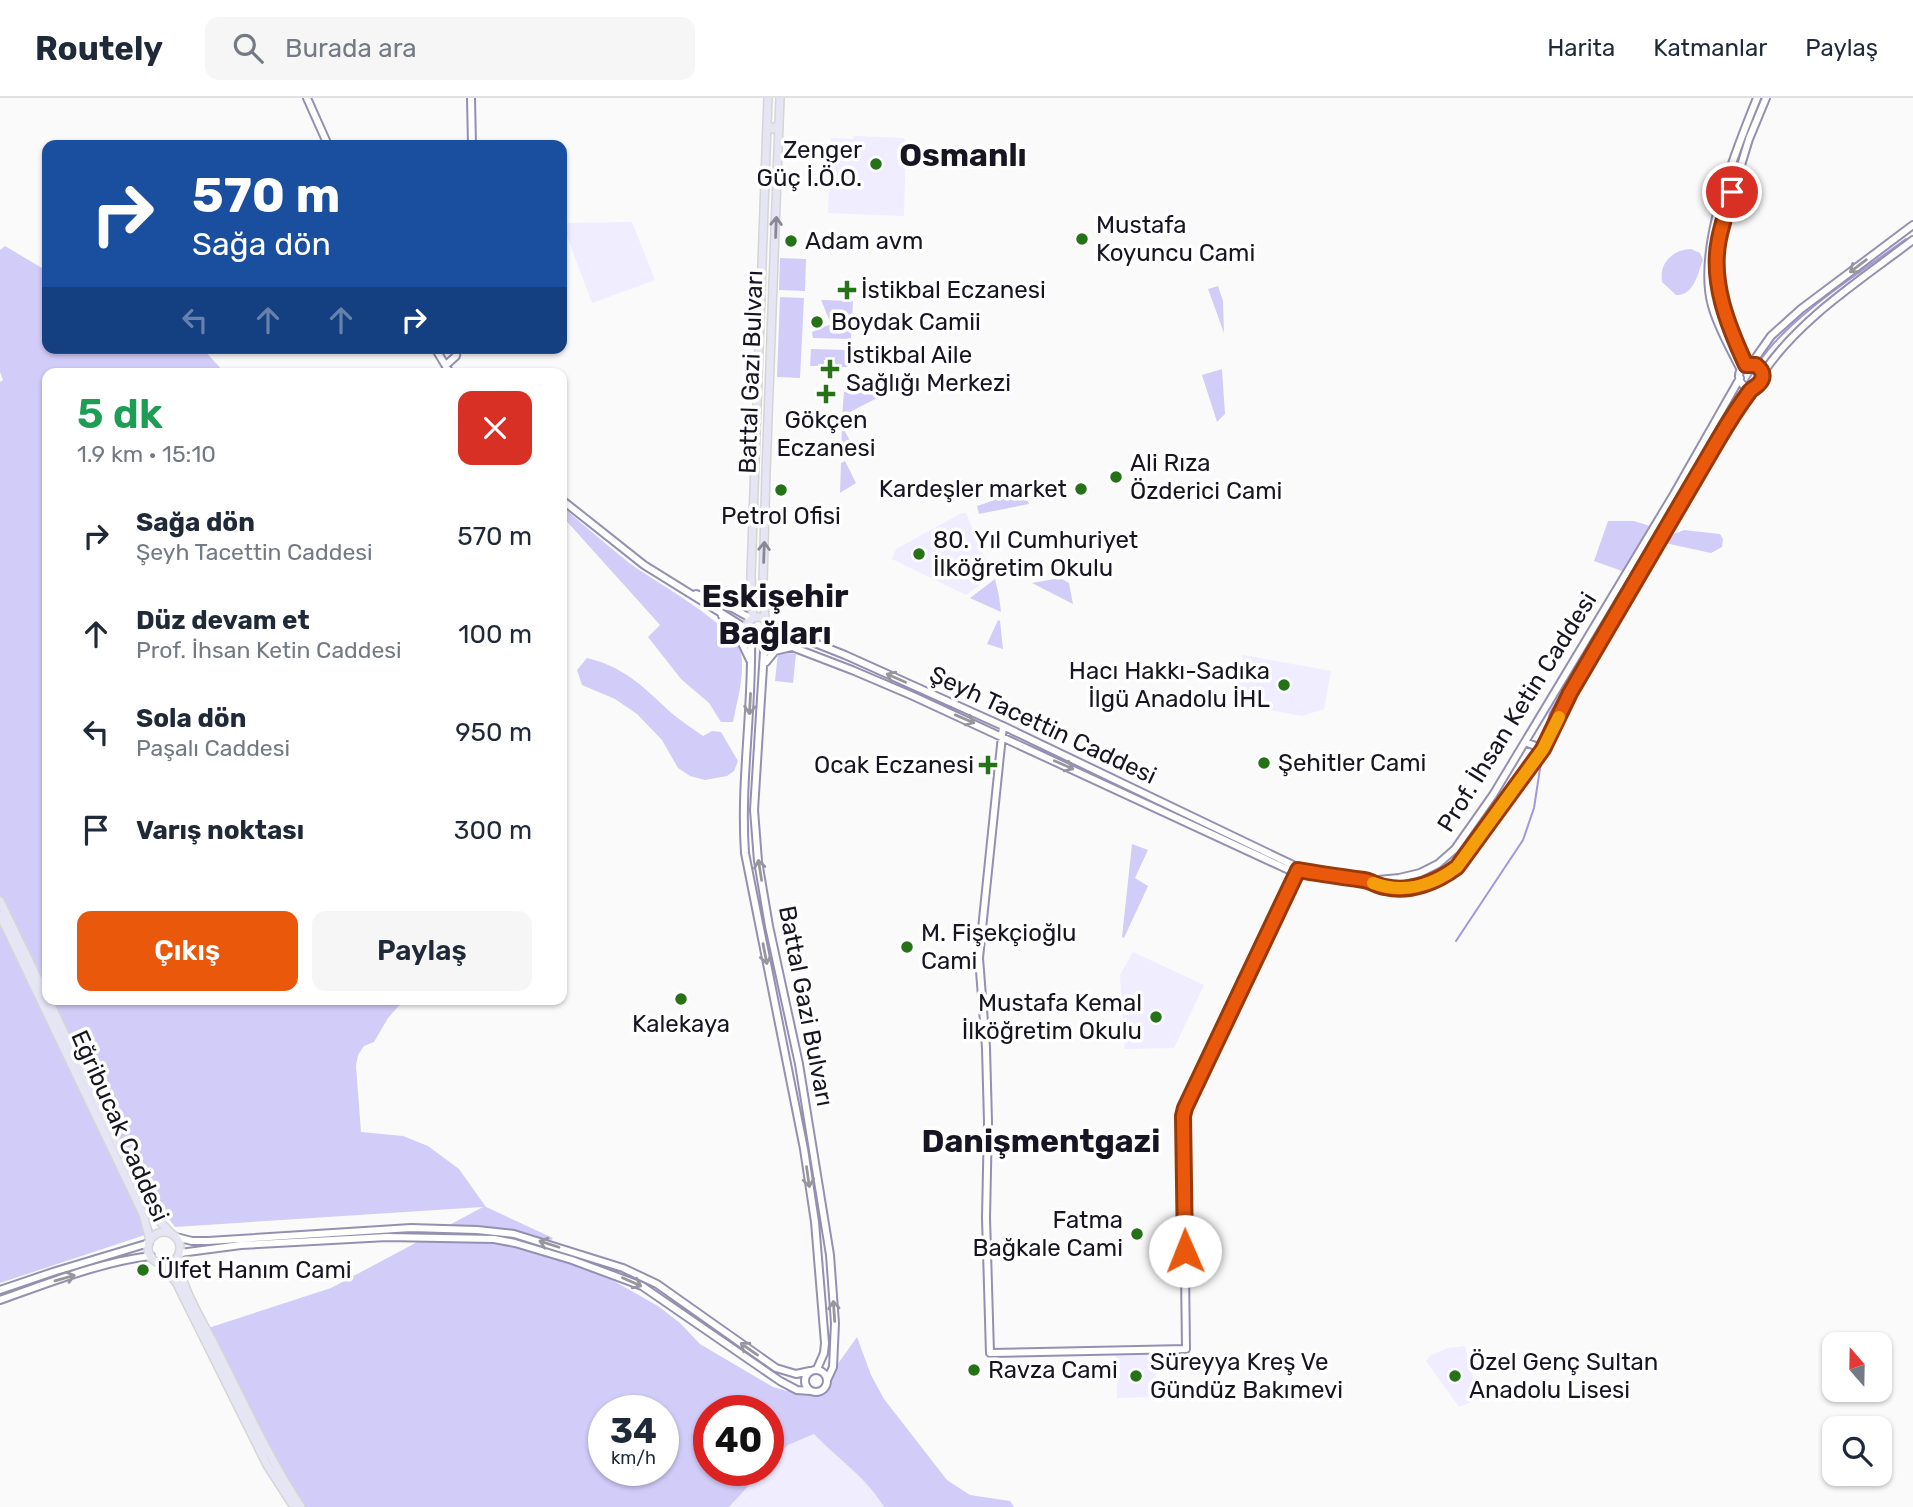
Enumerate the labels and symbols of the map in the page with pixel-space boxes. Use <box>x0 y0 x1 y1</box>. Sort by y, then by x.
place label: Zenger Güç İ.Ö.O. <box>757 136 862 192</box>
district label: Osmanlı <box>899 136 1027 174</box>
marker: Zenger Güç İ.Ö.O. <box>868 156 884 172</box>
pin <box>1702 162 1762 222</box>
place label: Mustafa Koyuncu Cami <box>1096 211 1255 267</box>
one-way arrow <box>769 216 783 239</box>
place label: Adam avm <box>805 227 923 255</box>
marker: Mustafa Koyuncu Cami <box>1074 231 1090 247</box>
marker: Adam avm <box>783 233 799 249</box>
one-way arrow <box>1849 258 1868 273</box>
street label: Battal Gazi Bulvarı <box>733 270 769 474</box>
place label: İstikbal Eczanesi <box>861 276 1046 304</box>
marker: İstikbal Eczanesi <box>839 282 855 298</box>
place label: Boydak Camii <box>831 308 981 336</box>
marker: Boydak Camii <box>809 314 825 330</box>
place label: İstikbal Aile Sağlığı Merkezi <box>846 341 1011 397</box>
marker: İstikbal Aile Sağlığı Merkezi <box>820 359 840 379</box>
marker: Gökçen Eczanesi <box>818 386 834 402</box>
place label: Gökçen Eczanesi <box>776 406 876 462</box>
place label: Ali Rıza Özderici Cami <box>1130 449 1282 505</box>
marker: Ali Rıza Özderici Cami <box>1108 469 1124 485</box>
place label: Kardeşler market <box>879 475 1067 503</box>
marker: Kardeşler market <box>1073 481 1089 497</box>
marker: Petrol Ofisi <box>773 482 789 498</box>
place label: Petrol Ofisi <box>721 502 841 530</box>
place label: 80. Yıl Cumhuriyet İlköğretim Okulu <box>933 526 1138 582</box>
one-way arrow <box>758 541 771 564</box>
marker: 80. Yıl Cumhuriyet İlköğretim Okulu <box>911 546 927 562</box>
district label: Eskişehir Bağları <box>701 577 849 652</box>
street label: Prof. İhsan Ketin Caddesi <box>1432 587 1602 837</box>
place label: Hacı Hakkı-Sadıka İlgü Anadolu İHL <box>1069 657 1270 713</box>
street label: Şeyh Tacettin Caddesi <box>925 660 1161 790</box>
one-way arrow <box>886 671 907 685</box>
marker: Hacı Hakkı-Sadıka İlgü Anadolu İHL <box>1276 677 1292 693</box>
one-way arrow <box>744 693 757 716</box>
one-way arrow <box>953 713 975 726</box>
place label: Şehitler Cami <box>1278 749 1426 777</box>
place label: Ocak Eczanesi <box>814 751 974 779</box>
marker: Şehitler Cami <box>1256 755 1272 771</box>
marker: Ocak Eczanesi <box>980 757 996 773</box>
one-way arrow <box>1053 759 1074 772</box>
one-way arrow <box>753 859 766 882</box>
street label: Battal Gazi Bulvarı <box>773 903 839 1109</box>
place label: M. Fişekçioğlu Cami <box>921 919 1077 975</box>
marker: M. Fişekçioğlu Cami <box>899 939 915 955</box>
one-way arrow <box>758 942 772 965</box>
place label: Mustafa Kemal İlköğretim Okulu <box>962 989 1142 1045</box>
marker: Kalekaya <box>673 991 689 1007</box>
marker: Mustafa Kemal İlköğretim Okulu <box>1148 1009 1164 1025</box>
place label: Kalekaya <box>632 1010 730 1038</box>
street label: Eğribucak Caddesi <box>65 1026 175 1226</box>
district label: Danişmentgazi <box>922 1122 1160 1160</box>
one-way arrow <box>802 1166 815 1188</box>
place label: Fatma Bağkale Cami <box>972 1206 1123 1262</box>
position arrow <box>1148 1214 1222 1288</box>
marker: Fatma Bağkale Cami <box>1129 1226 1145 1242</box>
one-way arrow <box>539 1237 561 1249</box>
place label: Ülfet Hanım Cami <box>157 1256 352 1284</box>
marker: Ülfet Hanım Cami <box>135 1262 151 1278</box>
one-way arrow <box>53 1271 75 1284</box>
one-way arrow <box>621 1276 643 1289</box>
one-way arrow <box>827 1301 840 1323</box>
north arrow <box>1822 1332 1892 1402</box>
one-way arrow <box>740 1342 759 1356</box>
place label: Süreyya Kreş Ve Gündüz Bakımevi <box>1150 1348 1343 1404</box>
place label: Özel Genç Sultan Anadolu Lisesi <box>1469 1348 1658 1404</box>
place label: Ravza Cami <box>988 1356 1118 1384</box>
marker: Ravza Cami <box>966 1362 982 1378</box>
marker: Süreyya Kreş Ve Gündüz Bakımevi <box>1128 1368 1144 1384</box>
marker: Özel Genç Sultan Anadolu Lisesi <box>1447 1368 1463 1384</box>
speed limit sign: 40 <box>693 1395 784 1486</box>

